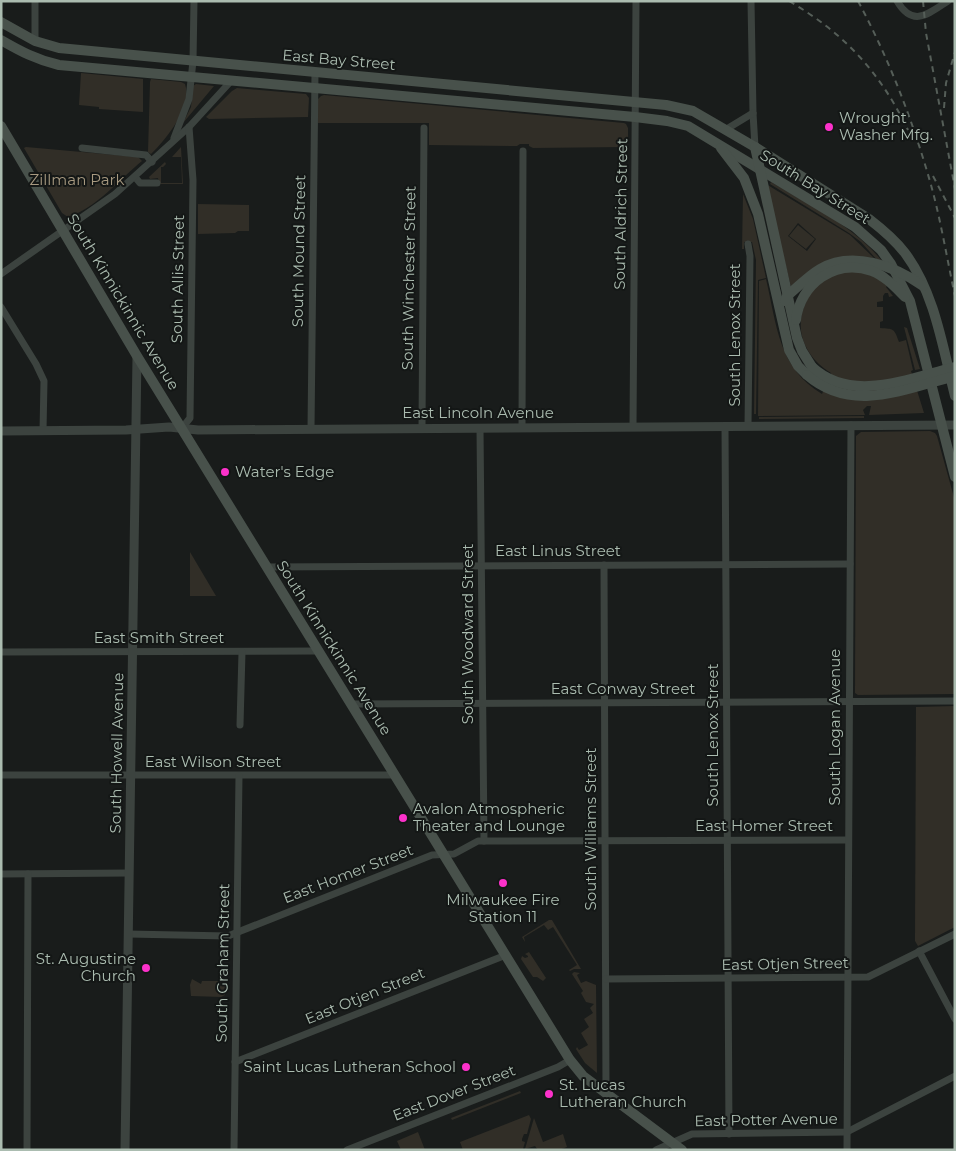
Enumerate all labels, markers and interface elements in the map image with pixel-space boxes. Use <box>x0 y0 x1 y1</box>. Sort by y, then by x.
street label: East Bay Street <box>282 45 396 74</box>
place label: Wrought Washer Mfg. <box>839 108 933 144</box>
marker: Wrought Washer Mfg. <box>823 121 835 133</box>
street label: South Aldrich Street <box>610 138 631 290</box>
street label: South Bay Street <box>757 145 874 228</box>
park label: Zillman Park <box>30 170 125 189</box>
street label: South Mound Street <box>288 175 309 327</box>
street label: South Winchester Street <box>397 186 420 370</box>
street label: South Kinnickinnic Avenue <box>63 210 184 393</box>
street label: South Allis Street <box>167 215 188 343</box>
street label: South Lenox Street <box>725 263 744 407</box>
street label: East Lincoln Avenue <box>402 403 554 422</box>
place label: Water's Edge <box>235 462 334 481</box>
marker: Water's Edge <box>219 466 231 478</box>
street label: East Linus Street <box>495 541 621 560</box>
street label: South Woodward Street <box>458 544 477 724</box>
street label: South Kinnickinnic Avenue <box>273 557 396 739</box>
street label: East Smith Street <box>94 628 224 647</box>
street label: South Logan Avenue <box>825 649 844 805</box>
street label: South Lenox Street <box>703 663 722 807</box>
street label: South Howell Avenue <box>106 672 127 834</box>
street label: East Conway Street <box>551 679 695 698</box>
street label: South Williams Street <box>581 748 600 910</box>
street label: East Wilson Street <box>145 752 281 771</box>
place label: Avalon Atmospheric Theater and Lounge <box>413 799 565 835</box>
marker: Avalon Atmospheric Theater and Lounge <box>397 812 409 824</box>
street label: East Homer Street <box>695 816 833 835</box>
street label: East Homer Street <box>280 840 416 907</box>
marker: Milwaukee Fire Station 11 <box>497 877 509 889</box>
street label: South Graham Street <box>212 883 233 1043</box>
place label: Milwaukee Fire Station 11 <box>446 890 560 926</box>
place label: St. Augustine Church <box>36 949 136 985</box>
street label: East Otjen Street <box>721 953 849 974</box>
marker: St. Augustine Church <box>140 962 152 974</box>
street label: East Otjen Street <box>302 963 427 1028</box>
place label: Saint Lucas Lutheran School <box>243 1057 456 1076</box>
street label: East Dover Street <box>390 1060 518 1125</box>
marker: Saint Lucas Lutheran School <box>460 1061 472 1073</box>
place label: St. Lucas Lutheran Church <box>559 1075 687 1111</box>
marker: St. Lucas Lutheran Church <box>543 1088 555 1100</box>
street label: East Potter Avenue <box>694 1109 838 1130</box>

